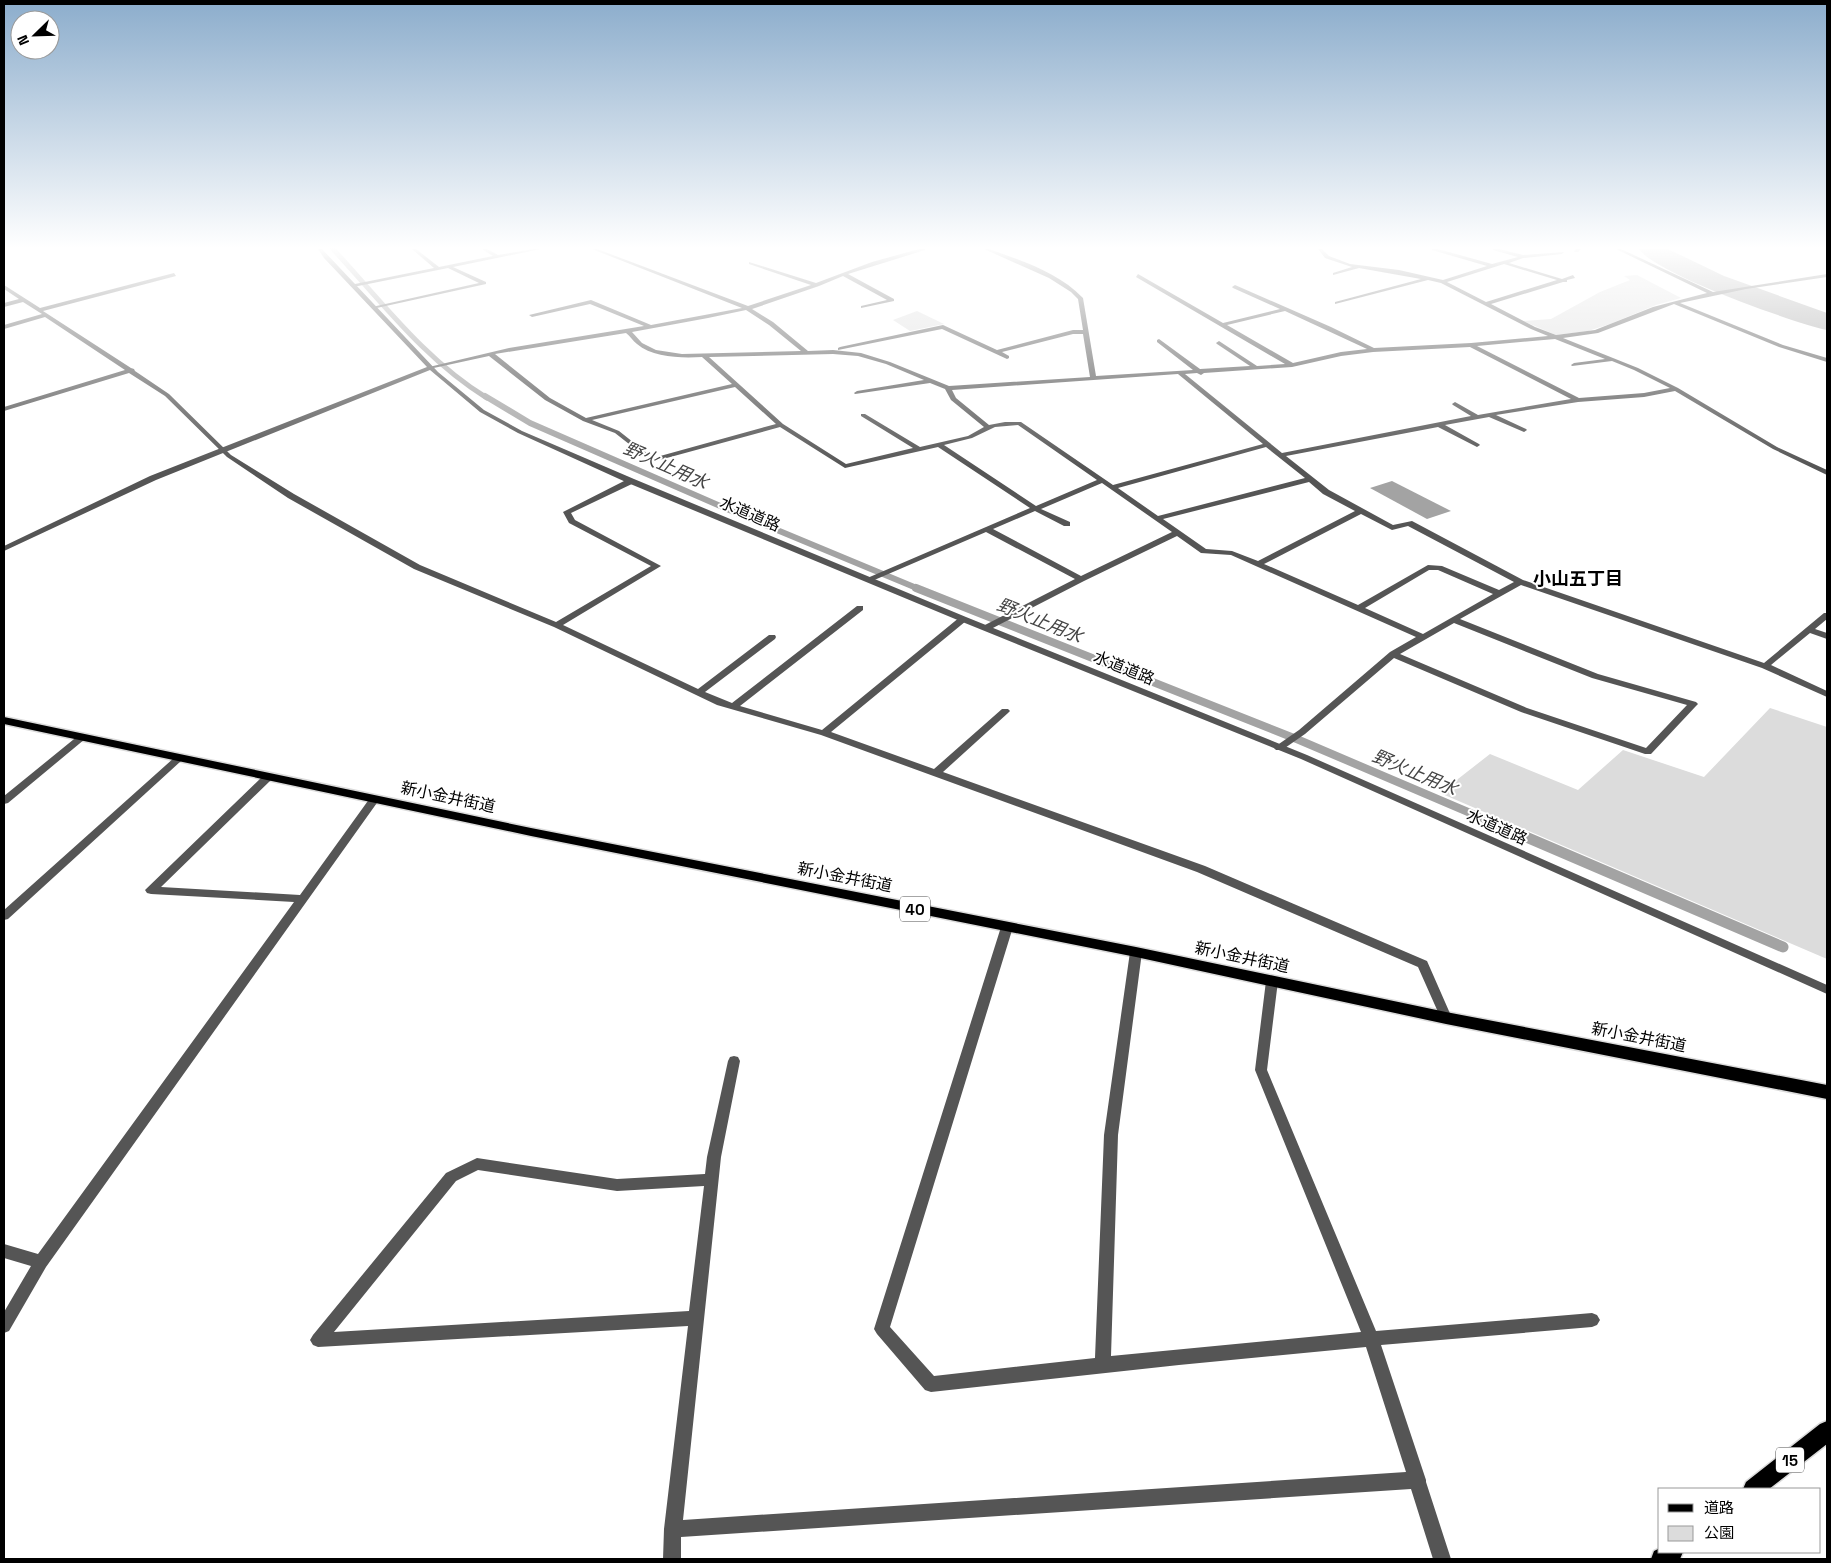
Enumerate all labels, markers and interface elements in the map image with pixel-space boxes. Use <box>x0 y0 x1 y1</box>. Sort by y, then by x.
north arrow <box>10 10 60 60</box>
text: N <box>13 32 33 48</box>
water label: 野火止用水 <box>620 436 714 495</box>
street label: 水道道路 <box>716 492 784 536</box>
district label: 小山五丁目 <box>1533 567 1623 590</box>
water label: 野火止用水 <box>994 592 1088 648</box>
street label: 水道道路 <box>1090 646 1158 690</box>
water label: 野火止用水 <box>1369 744 1463 801</box>
street label: 新小金井街道 <box>399 777 497 817</box>
street label: 水道道路 <box>1463 804 1531 850</box>
street label: 新小金井街道 <box>796 858 894 896</box>
road number: 40 <box>900 896 930 922</box>
street label: 新小金井街道 <box>1193 937 1291 977</box>
street label: 新小金井街道 <box>1590 1018 1688 1056</box>
road number: 15 <box>1776 1448 1804 1472</box>
legend <box>1658 1488 1821 1553</box>
text: 道路 <box>1704 1498 1734 1517</box>
text: 公園 <box>1704 1523 1734 1542</box>

